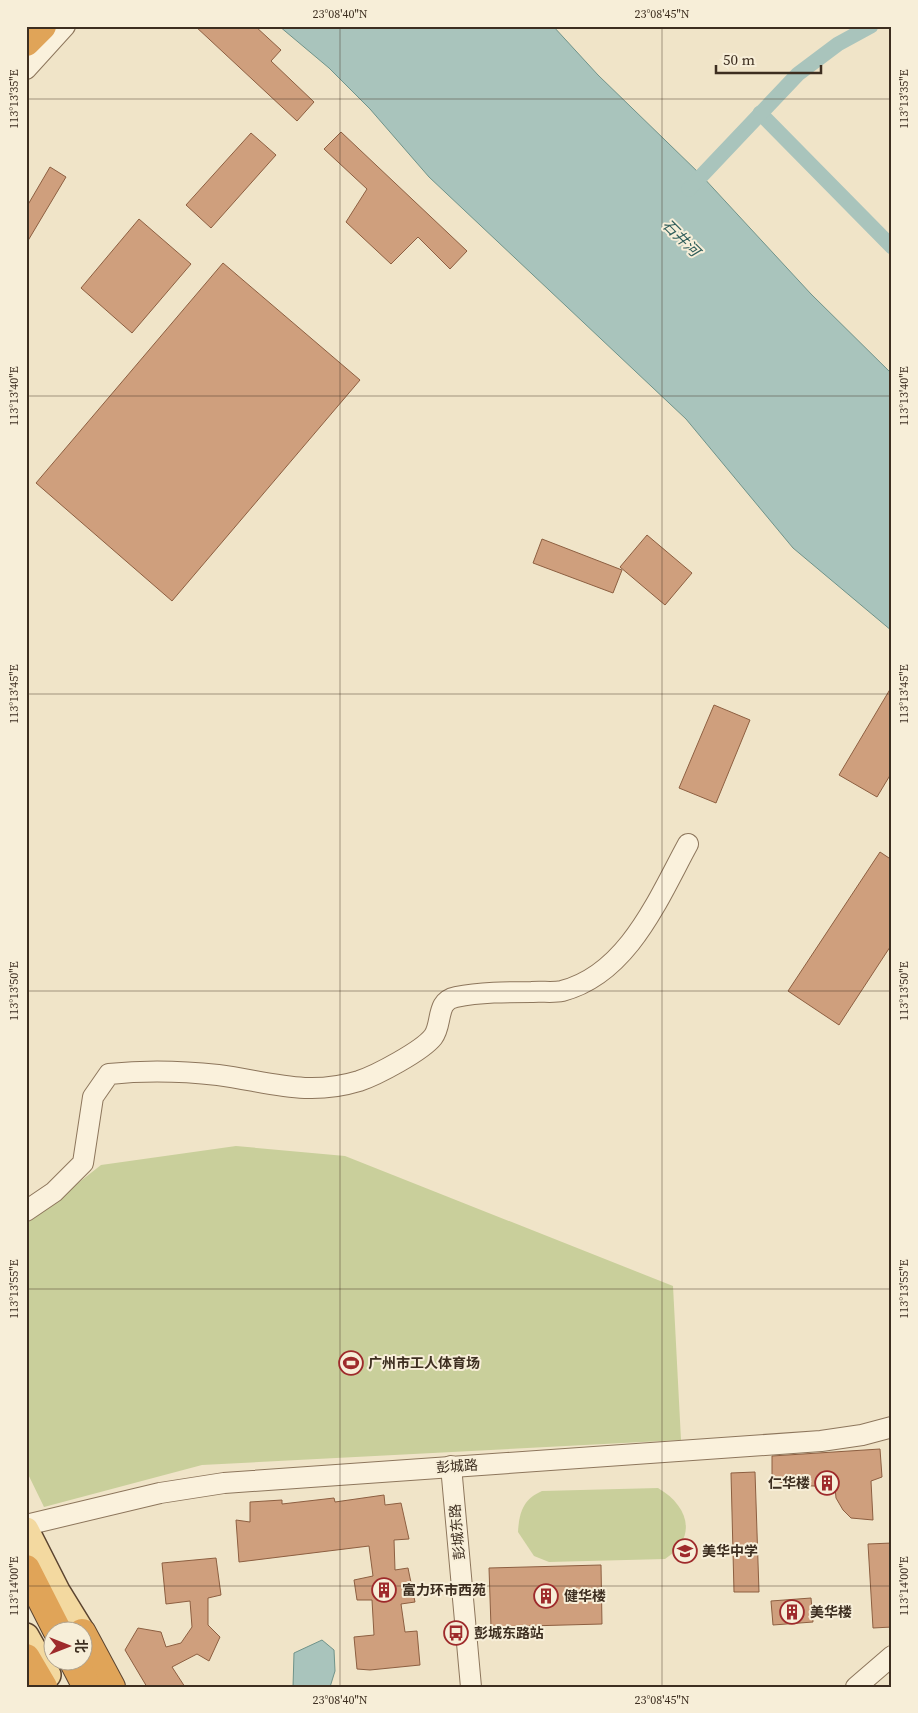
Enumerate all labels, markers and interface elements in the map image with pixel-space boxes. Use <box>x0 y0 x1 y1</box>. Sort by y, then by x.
text: 23°08'40"N <box>312 6 368 22</box>
text: 23°08'45"N <box>634 6 690 22</box>
scale bar <box>716 42 820 74</box>
text: 50 m <box>723 49 755 70</box>
text: 113°13'35"E <box>6 69 22 129</box>
text: 113°13'35"E <box>896 69 912 129</box>
water label: 石井河 <box>658 214 707 263</box>
text: 113°13'40"E <box>6 366 22 426</box>
text: 113°13'40"E <box>896 366 912 426</box>
text: 113°13'45"E <box>6 664 22 724</box>
text: 113°13'45"E <box>896 664 912 724</box>
text: 113°13'50"E <box>6 961 22 1021</box>
text: 113°13'50"E <box>896 961 912 1021</box>
text: 113°13'55"E <box>6 1259 22 1319</box>
text: 113°13'55"E <box>896 1259 912 1319</box>
sports icon: 广州市工人体育场 <box>338 1350 364 1376</box>
place label: 广州市工人体育场 <box>368 1353 480 1373</box>
street label: 彭城路 <box>435 1455 479 1477</box>
building icon: 仁华楼 <box>814 1470 840 1496</box>
place label: 仁华楼 <box>768 1473 810 1493</box>
street label: 彭城东路 <box>445 1503 469 1561</box>
school or university icon: 美华中学 <box>672 1538 698 1564</box>
place label: 美华中学 <box>702 1541 758 1561</box>
text: 113°14'00"E <box>6 1556 22 1616</box>
text: 113°14'00"E <box>896 1556 912 1616</box>
building icon: 富力环市西苑 <box>371 1577 397 1603</box>
place label: 富力环市西苑 <box>402 1580 486 1600</box>
building icon: 健华楼 <box>533 1583 559 1609</box>
place label: 健华楼 <box>564 1586 606 1606</box>
building icon: 美华楼 <box>779 1599 805 1625</box>
place label: 美华楼 <box>810 1602 852 1622</box>
north arrow <box>42 1620 92 1670</box>
bus stop icon: 彭城东路站 <box>443 1620 469 1646</box>
place label: 彭城东路站 <box>474 1623 544 1643</box>
text: 北 <box>71 1639 91 1653</box>
text: 23°08'40"N <box>312 1692 368 1708</box>
text: 23°08'45"N <box>634 1692 690 1708</box>

